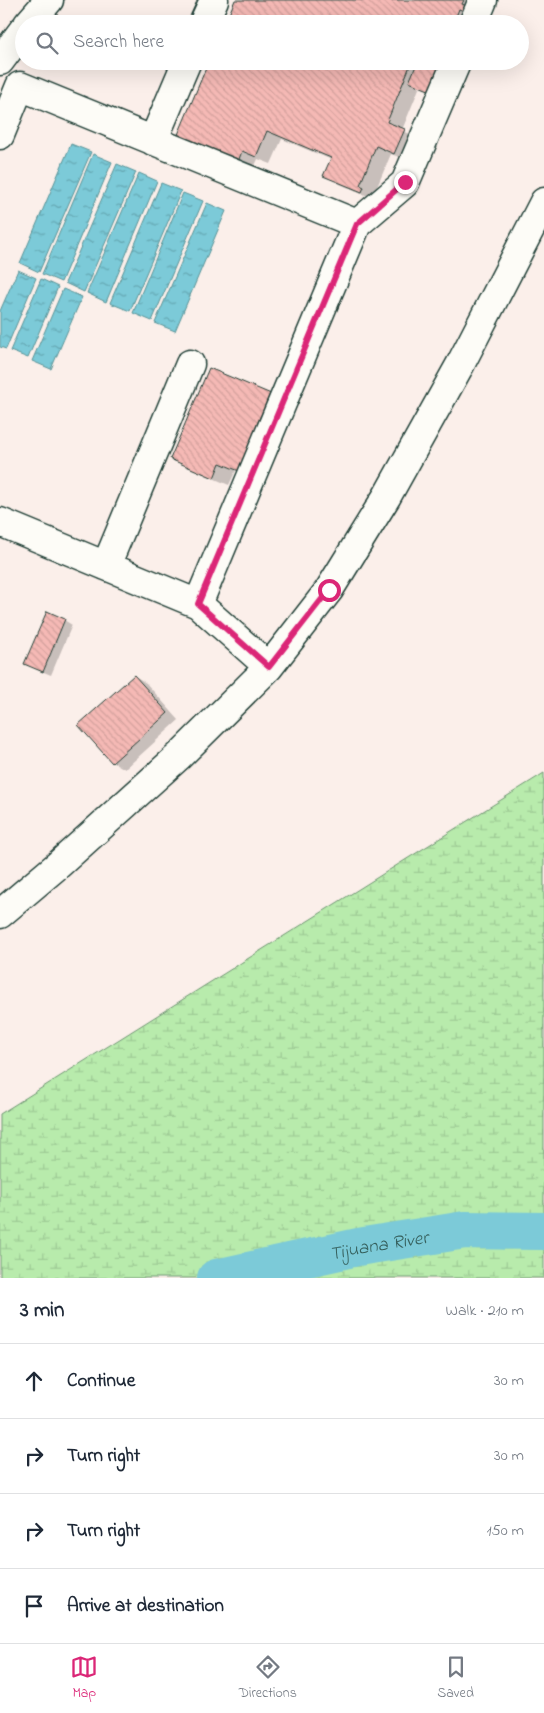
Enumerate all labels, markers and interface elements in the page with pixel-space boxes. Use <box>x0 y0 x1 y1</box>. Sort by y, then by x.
search box <box>15 15 529 70</box>
icon: search <box>33 29 61 57</box>
text: Search here <box>73 29 164 56</box>
route end <box>394 171 417 194</box>
route start <box>318 579 341 602</box>
water label: Tijuana River <box>327 1225 432 1269</box>
text: 3 min <box>20 1296 64 1326</box>
text: Walk · 210 m <box>445 1299 524 1323</box>
icon: ahead <box>20 1367 48 1395</box>
text: Continue <box>67 1368 135 1395</box>
text: 30 m <box>494 1369 524 1393</box>
icon: right <box>20 1442 48 1470</box>
text: Turn right <box>67 1443 140 1470</box>
text: 30 m <box>494 1444 524 1468</box>
icon: right <box>20 1517 48 1545</box>
text: Turn right <box>67 1518 140 1545</box>
text: 150 m <box>486 1519 524 1543</box>
icon: arrive <box>20 1592 48 1620</box>
text: Arrive at destination <box>67 1593 224 1620</box>
tab: Map <box>70 1653 98 1704</box>
tab: Directions <box>239 1653 297 1704</box>
tab: Saved <box>437 1653 474 1704</box>

